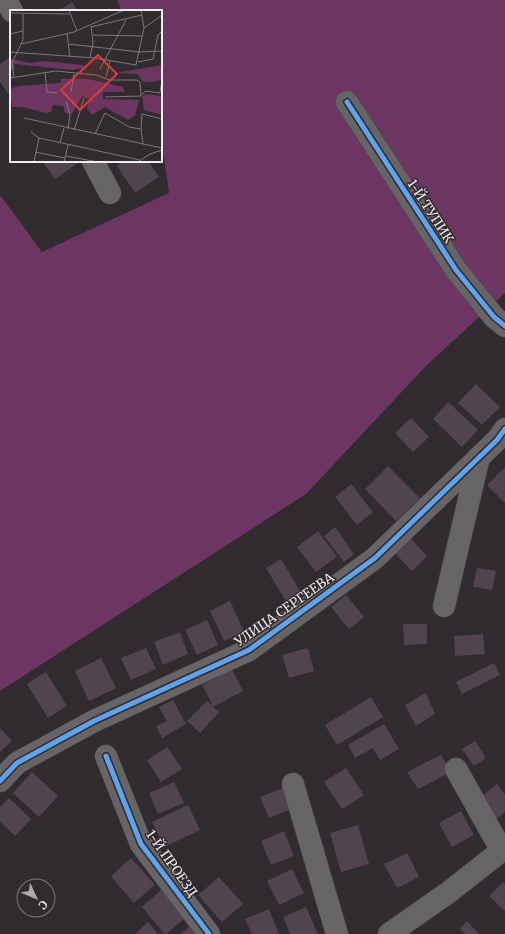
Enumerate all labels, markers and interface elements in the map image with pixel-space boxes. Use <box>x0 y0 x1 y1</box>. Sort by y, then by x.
inset map <box>10 10 162 162</box>
street label: 1-Й ТУПИК <box>404 176 459 247</box>
street label: УЛИЦА СЕРГЕЕВА <box>230 568 338 651</box>
street label: 1-Й ПРОЕЗД <box>142 826 202 900</box>
north arrow <box>16 878 56 918</box>
text: С <box>36 897 51 912</box>

